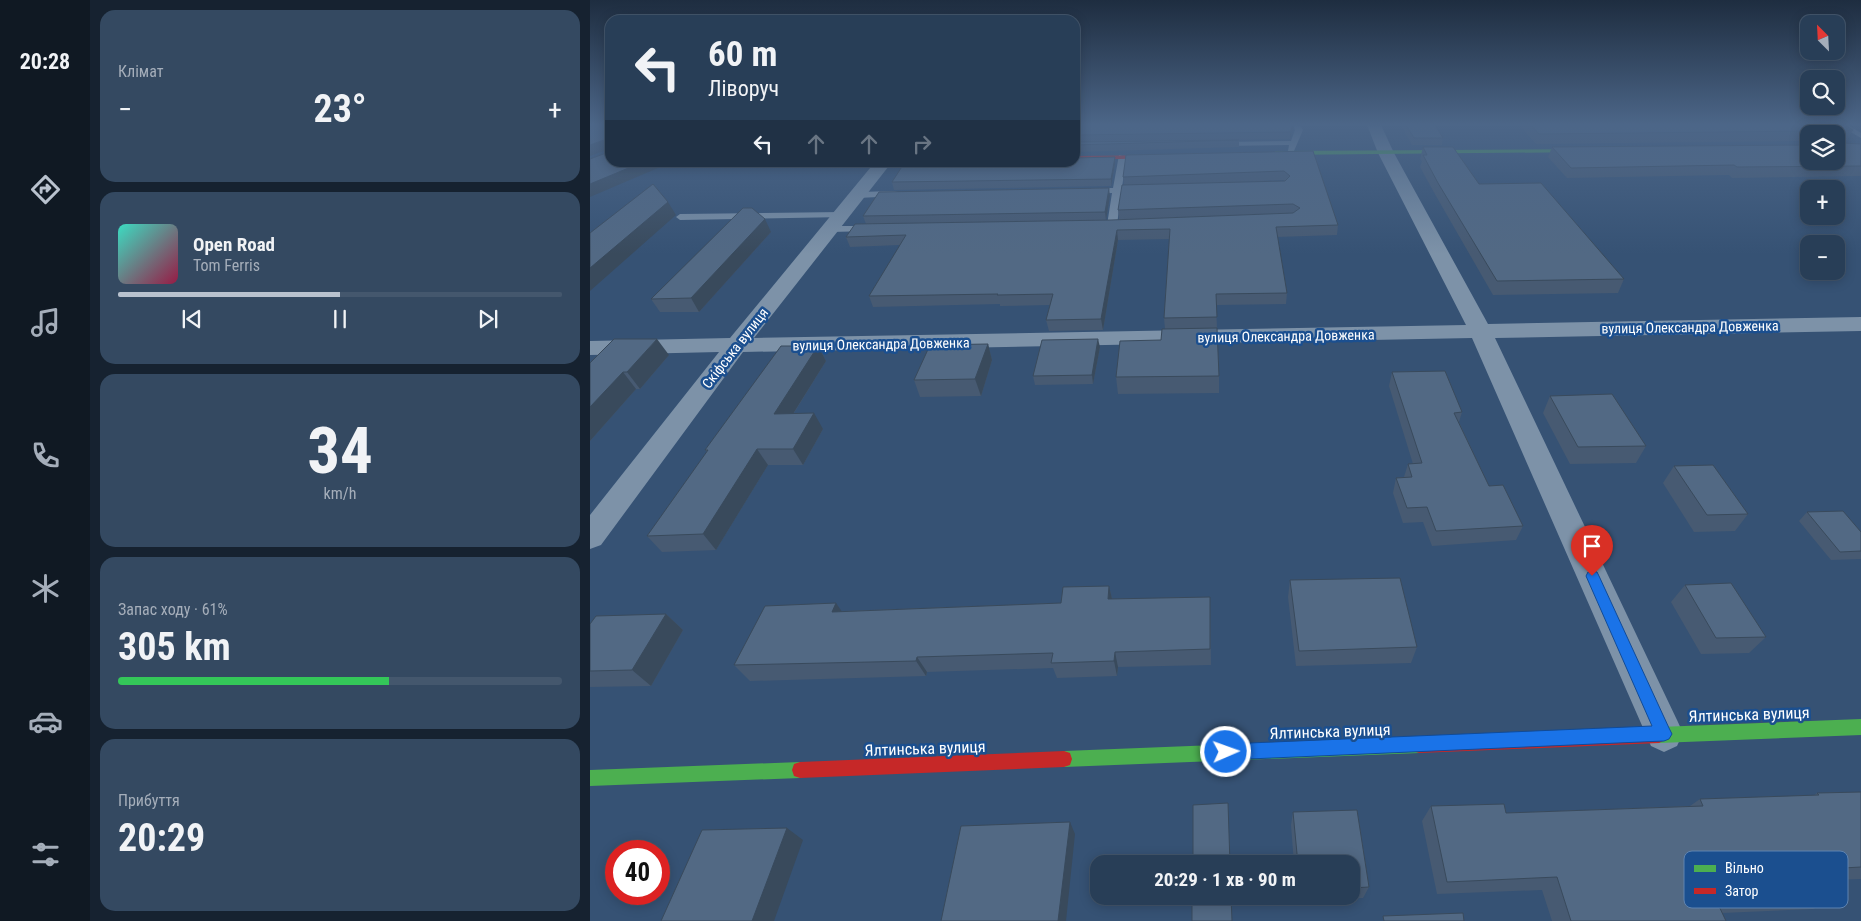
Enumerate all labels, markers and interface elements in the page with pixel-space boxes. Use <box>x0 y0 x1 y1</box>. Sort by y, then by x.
north arrow <box>1800 15 1845 60</box>
map controls <box>1800 15 1845 280</box>
text: 60 m <box>708 34 777 75</box>
icon: left <box>625 35 690 100</box>
text: 20:28 <box>20 49 70 74</box>
text: Клімат <box>118 62 163 81</box>
button: search <box>1800 70 1845 115</box>
text: Ліворуч <box>708 76 779 101</box>
text: 23° <box>313 87 367 131</box>
text: − <box>118 93 132 126</box>
text: + <box>548 93 562 126</box>
button: layers <box>1800 125 1845 170</box>
icon: left <box>749 130 777 158</box>
icon: ahead <box>802 130 830 158</box>
icon: ahead <box>855 130 883 158</box>
icon: right <box>908 130 936 158</box>
icon: directions <box>28 172 63 207</box>
button: + <box>1800 180 1845 225</box>
text: Open Road <box>193 233 275 256</box>
button: − <box>1800 235 1845 280</box>
text: Tom Ferris <box>193 256 260 275</box>
icon: music <box>28 305 63 340</box>
icon: previous <box>178 305 206 333</box>
icon: pause <box>326 305 354 333</box>
icon: next <box>474 305 502 333</box>
street label: Скіфська вулиця <box>699 305 771 391</box>
street label: вулиця Олександра Довженка <box>1601 317 1779 337</box>
street label: вулиця Олександра Довженка <box>1197 326 1375 346</box>
street label: вулиця Олександра Довженка <box>792 334 970 354</box>
text: 34 <box>307 413 373 489</box>
icon: phone <box>28 438 63 473</box>
text: km/h <box>324 484 356 503</box>
pin <box>1571 525 1613 576</box>
icon: arrive <box>1578 532 1606 560</box>
icon: climate <box>28 571 63 606</box>
text: Запас ходу · 61% <box>118 600 228 619</box>
text: 305 km <box>118 625 231 669</box>
street label: Ялтинська вулиця <box>1688 703 1810 726</box>
icon: car <box>28 704 63 739</box>
street label: Ялтинська вулиця <box>1269 720 1391 743</box>
position arrow <box>1199 725 1251 777</box>
street label: Ялтинська вулиця <box>864 737 986 760</box>
text: Прибуття <box>118 791 180 810</box>
text: 20:29 <box>118 816 205 860</box>
icon: filters <box>28 837 63 872</box>
speed limit sign: 40 <box>605 840 670 905</box>
legend <box>1684 851 1848 908</box>
text: Вільно <box>1725 860 1764 876</box>
text: 20:29 · 1 хв · 90 m <box>1154 868 1296 891</box>
text: Затор <box>1725 883 1759 899</box>

